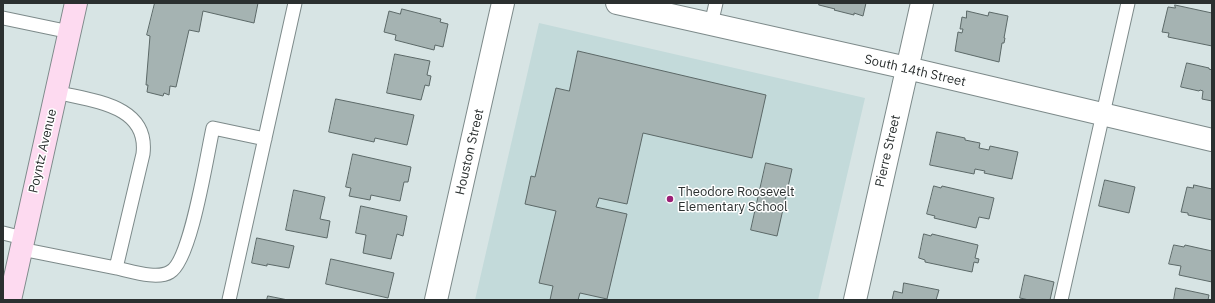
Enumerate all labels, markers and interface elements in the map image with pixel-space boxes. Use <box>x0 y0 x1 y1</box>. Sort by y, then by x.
street label: South 14th Street <box>863 52 967 90</box>
street label: Poyntz Avenue <box>26 107 60 195</box>
street label: Houston Street <box>453 107 487 197</box>
street label: Pierre Street <box>872 113 904 189</box>
place label: Theodore Roosevelt Elementary School <box>678 184 794 215</box>
marker: Theodore Roosevelt Elementary School <box>665 194 675 204</box>

